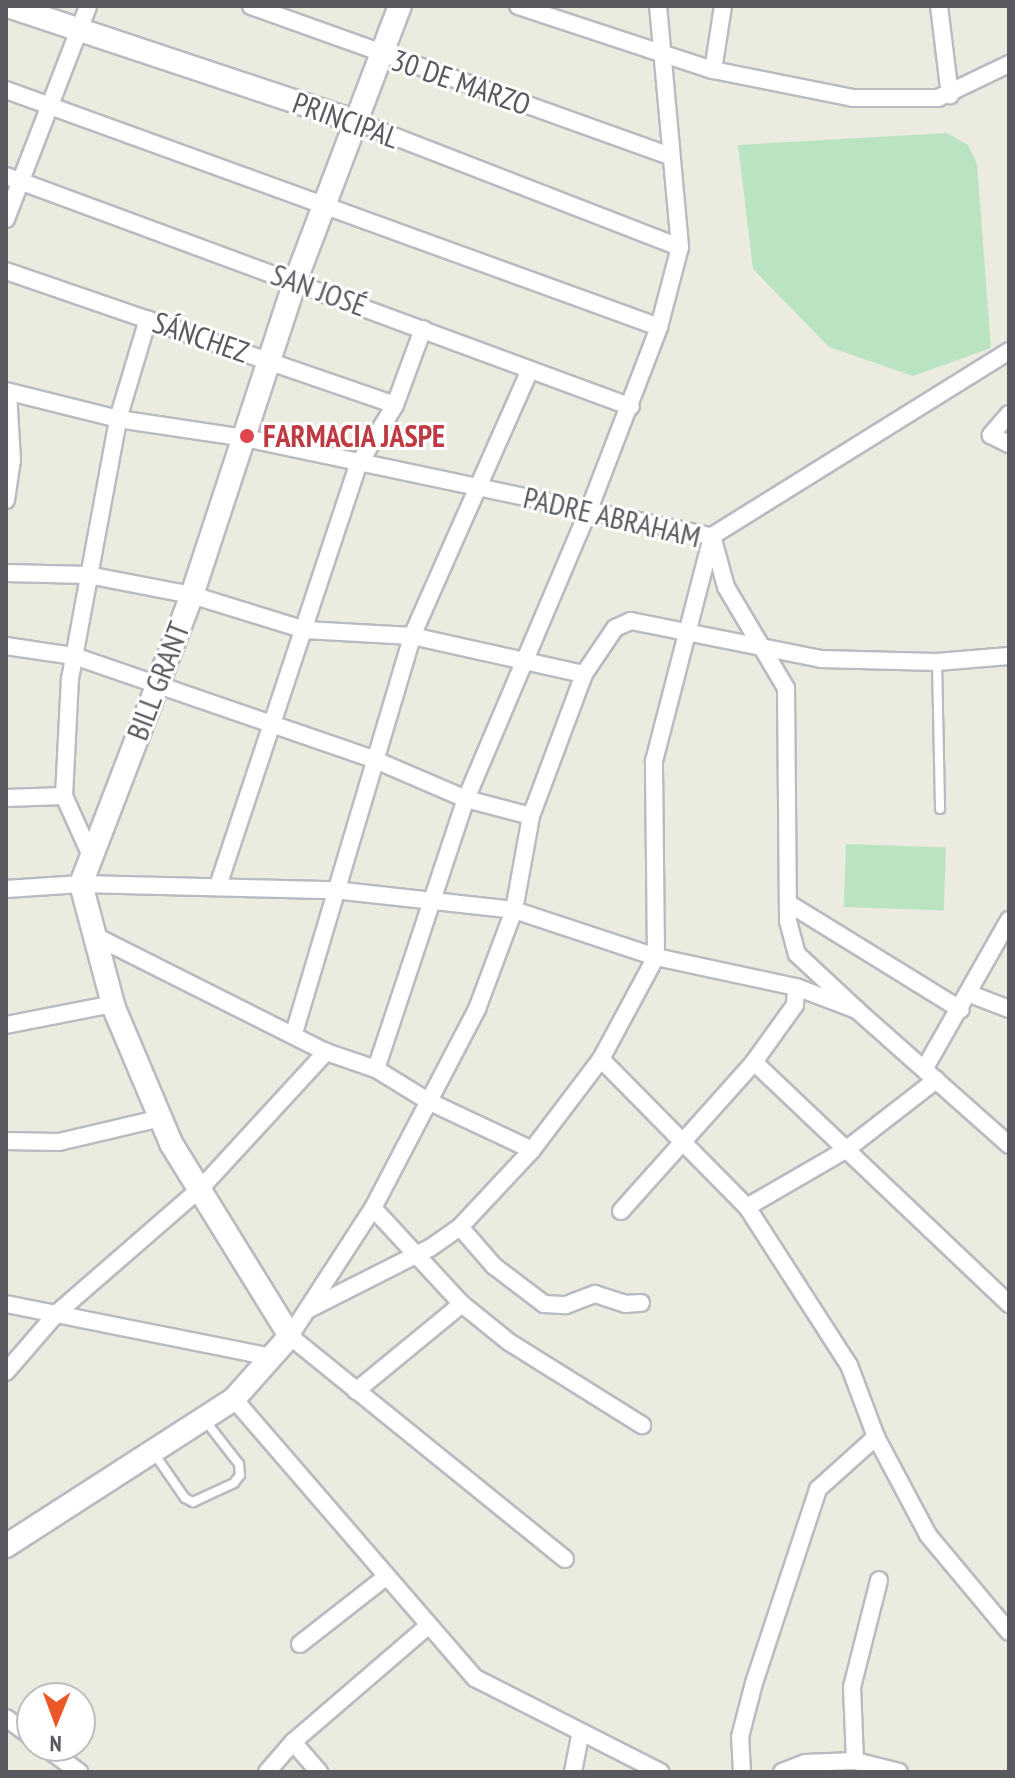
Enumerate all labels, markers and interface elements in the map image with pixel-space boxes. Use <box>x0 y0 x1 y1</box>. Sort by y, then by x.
street label: 30 DE MARZO <box>387 41 535 123</box>
street label: PRINCIPAL <box>288 84 404 156</box>
street label: SAN JOSÉ <box>266 256 372 324</box>
street label: SÁNCHEZ <box>148 304 254 370</box>
place label: FARMACIA JASPE <box>263 418 446 454</box>
marker: FARMACIA JASPE <box>238 427 256 445</box>
street label: PADRE ABRAHAM <box>520 479 704 555</box>
street label: BILL GRANT <box>119 616 197 746</box>
north arrow <box>16 1682 96 1762</box>
text: N <box>49 1730 62 1758</box>

